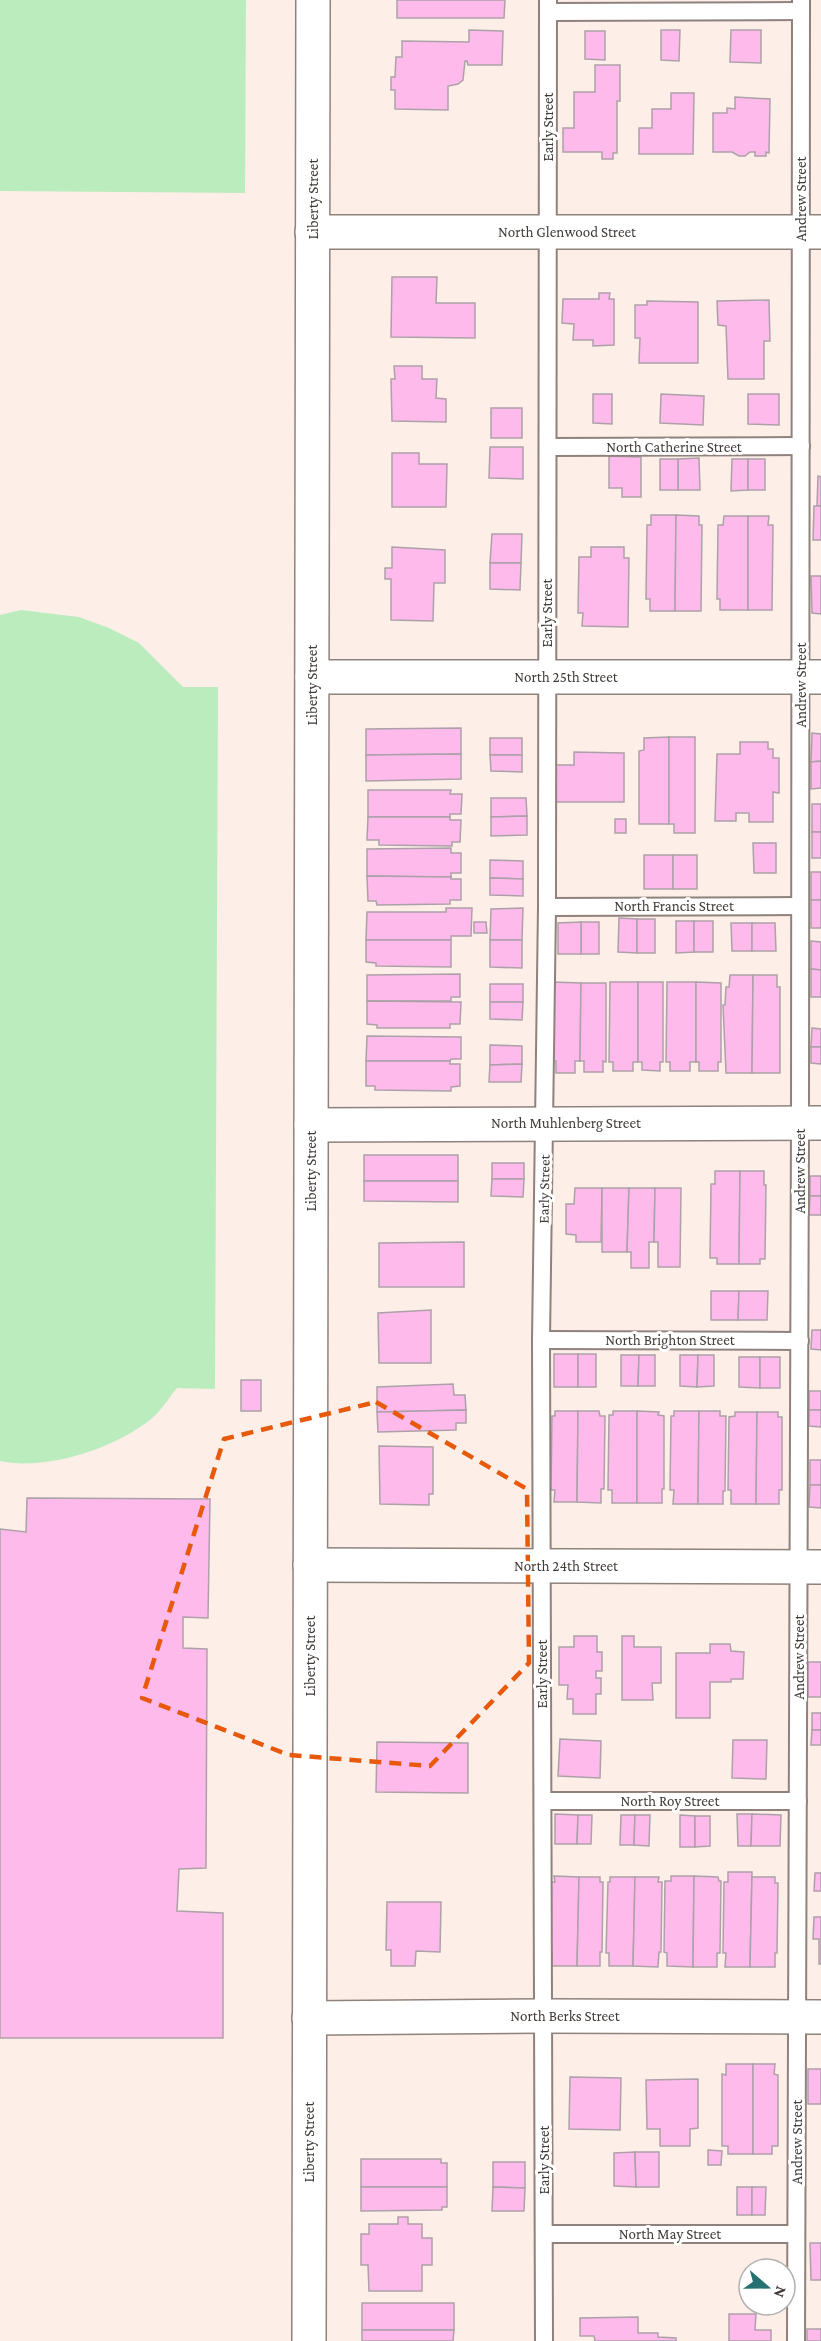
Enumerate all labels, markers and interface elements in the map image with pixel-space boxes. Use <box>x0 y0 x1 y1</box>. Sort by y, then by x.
street label: Early Street <box>540 91 557 162</box>
street label: Andrew Street <box>793 155 809 242</box>
street label: Liberty Street <box>305 158 322 239</box>
street label: North Glenwood Street <box>498 224 637 240</box>
street label: North Catherine Street <box>606 439 743 455</box>
street label: Early Street <box>539 577 556 648</box>
street label: Andrew Street <box>793 641 809 728</box>
street label: Liberty Street <box>304 644 321 725</box>
street label: North 25th Street <box>514 669 619 685</box>
street label: North Francis Street <box>614 898 735 914</box>
street label: North Muhlenberg Street <box>491 1115 642 1132</box>
street label: Andrew Street <box>792 1127 808 1214</box>
street label: Liberty Street <box>303 1130 320 1211</box>
street label: Early Street <box>535 1153 554 1224</box>
street label: North Brighton Street <box>605 1332 736 1349</box>
street label: North 24th Street <box>514 1558 619 1574</box>
street label: Andrew Street <box>791 1613 807 1700</box>
street label: Liberty Street <box>302 1615 319 1696</box>
street label: Early Street <box>534 1638 551 1709</box>
street label: North Roy Street <box>621 1793 720 1810</box>
street label: North Berks Street <box>510 2008 621 2024</box>
street label: Andrew Street <box>789 2098 805 2185</box>
street label: Liberty Street <box>301 2101 318 2182</box>
street label: Early Street <box>536 2124 553 2195</box>
street label: North May Street <box>619 2226 722 2243</box>
north arrow <box>737 2257 797 2317</box>
text: N <box>771 2284 790 2300</box>

